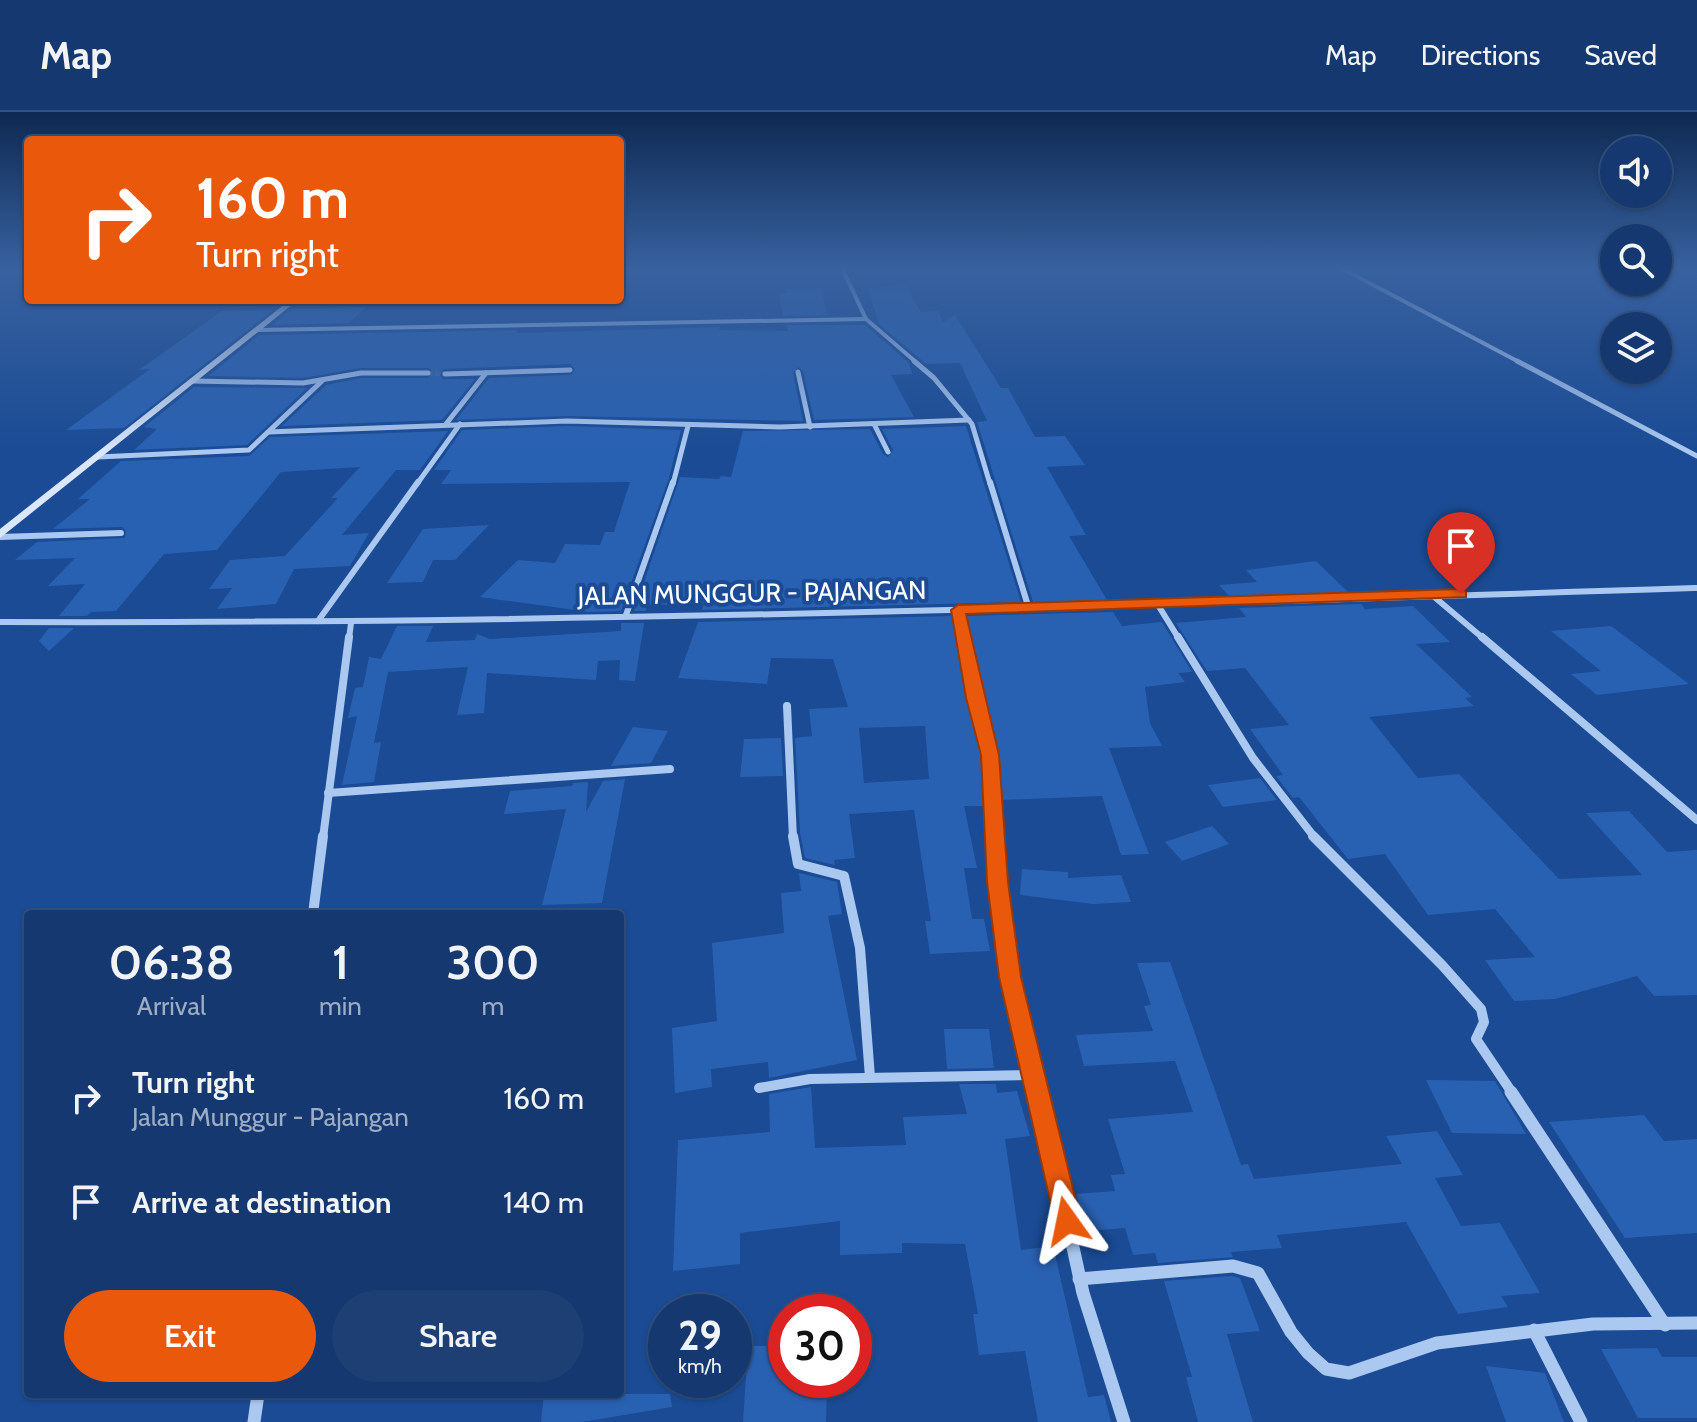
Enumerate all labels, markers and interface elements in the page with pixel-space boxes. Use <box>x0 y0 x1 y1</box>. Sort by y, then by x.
text: Map <box>40 32 112 79</box>
text: Map <box>1325 38 1377 72</box>
text: Directions <box>1421 38 1540 72</box>
text: Saved <box>1584 38 1657 72</box>
map controls <box>1600 136 1672 384</box>
button: sound <box>1600 136 1672 208</box>
text: 160 m <box>196 164 349 232</box>
icon: right <box>64 168 168 272</box>
button: search <box>1600 224 1672 296</box>
text: Turn right <box>196 232 339 276</box>
button: layers <box>1600 312 1672 384</box>
pin <box>1427 512 1495 594</box>
icon: arrive <box>1439 524 1483 568</box>
street label: JALAN MUNGGUR - PAJANGAN <box>576 574 927 612</box>
text: 06:38 <box>108 933 235 991</box>
text: 1 <box>332 933 349 991</box>
text: 300 <box>446 933 540 991</box>
text: Arrival <box>137 990 206 1022</box>
text: min <box>319 990 362 1022</box>
text: m <box>481 990 504 1022</box>
text: Turn right <box>132 1064 255 1101</box>
icon: right <box>64 1076 108 1120</box>
text: 160 m <box>503 1080 584 1117</box>
text: Jalan Munggur - Pajangan <box>132 1101 409 1133</box>
position arrow <box>1025 1179 1109 1263</box>
icon: arrive <box>64 1180 108 1224</box>
text: Arrive at destination <box>132 1184 392 1221</box>
text: 140 m <box>503 1184 584 1221</box>
button: Exit <box>64 1290 316 1382</box>
button: Share <box>332 1290 584 1382</box>
speed limit sign: 30 <box>768 1294 872 1398</box>
text: 29 <box>678 1311 722 1360</box>
text: km/h <box>678 1354 722 1378</box>

